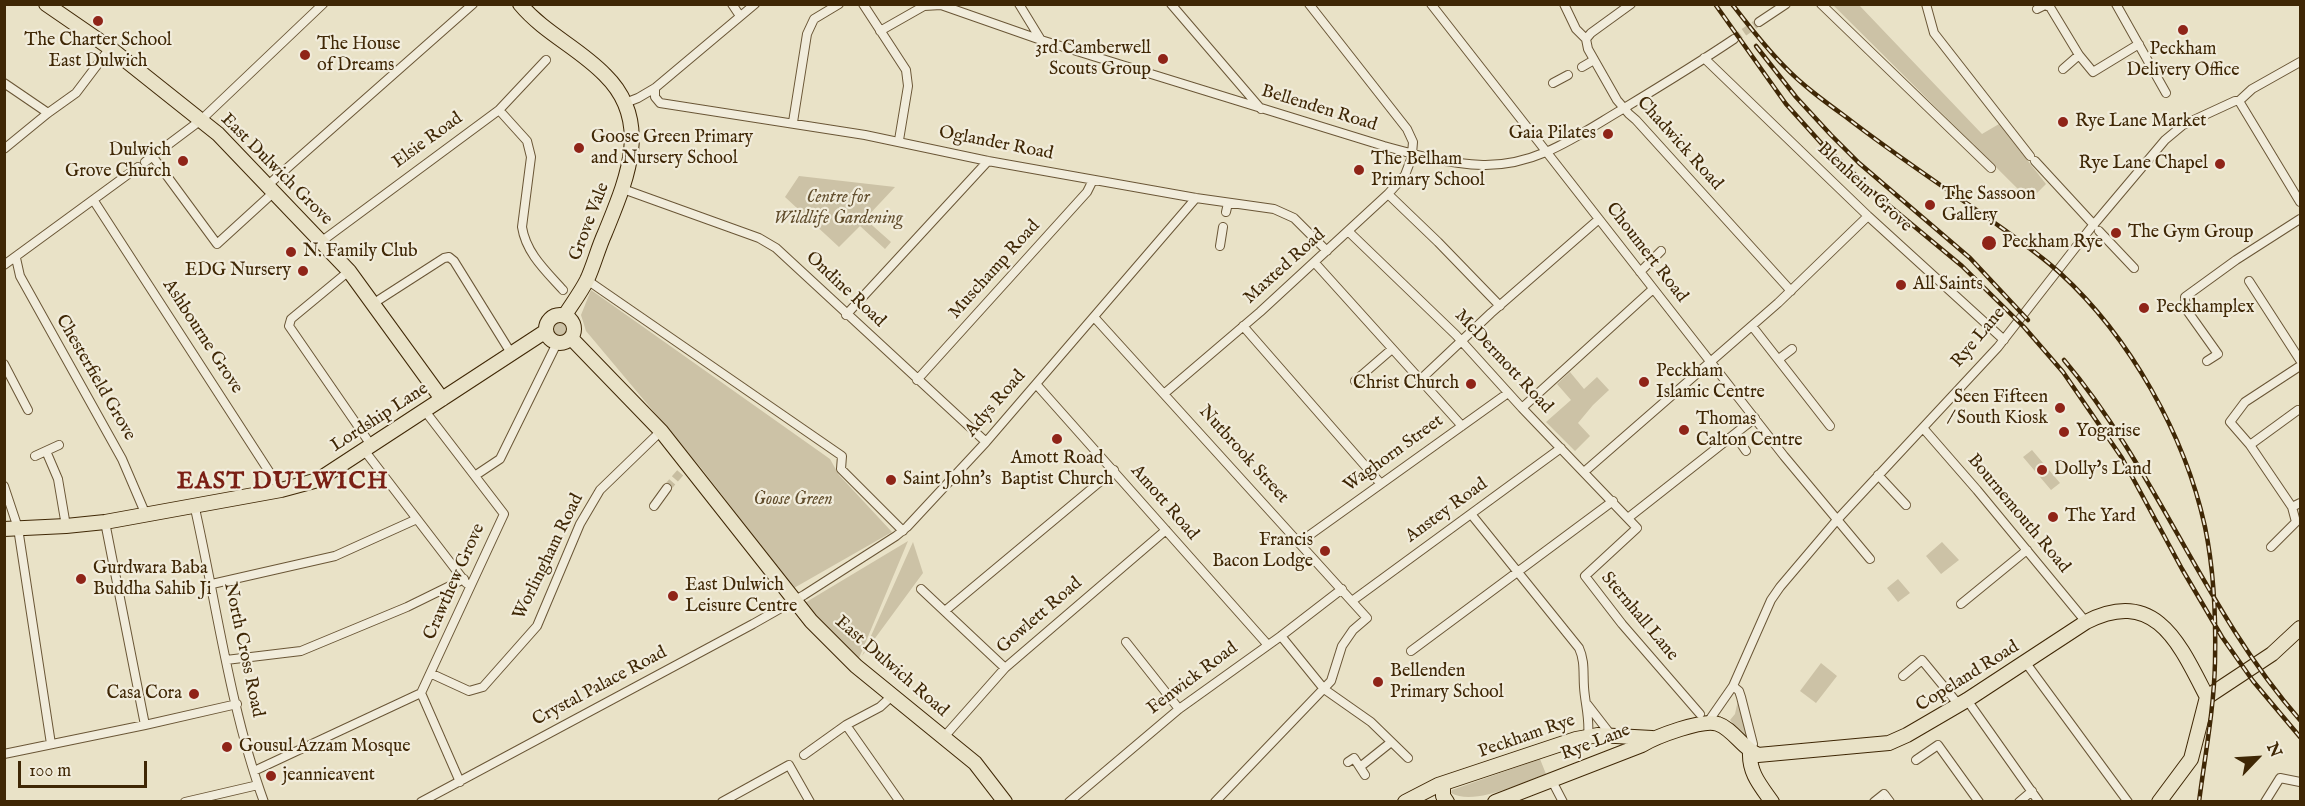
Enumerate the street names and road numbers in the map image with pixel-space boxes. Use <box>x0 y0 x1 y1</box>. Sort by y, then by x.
street label: Bellenden Road <box>1259 81 1379 137</box>
street label: Chadwick Road <box>1631 93 1727 195</box>
street label: Elsie Road <box>389 108 467 174</box>
street label: East Dulwich Grove <box>216 110 336 230</box>
street label: Oglander Road <box>937 122 1055 166</box>
street label: Blenheim Grove <box>1812 139 1916 237</box>
street label: Grove Vale <box>565 180 615 264</box>
street label: Choumert Road <box>1600 199 1692 307</box>
street label: Muschamp Road <box>945 216 1045 324</box>
street label: Maxted Road <box>1240 225 1330 309</box>
street label: Ondine Road <box>801 248 889 332</box>
street label: Ashbourne Grove <box>157 276 247 398</box>
street label: Rye Lane <box>1947 303 2011 373</box>
street label: McDermott Road <box>1449 306 1557 418</box>
street label: Chesterfield Grove <box>50 311 140 445</box>
street label: Adys Road <box>961 366 1031 442</box>
street label: Lordship Lane <box>327 379 433 457</box>
street label: Nutbrook Street <box>1193 402 1293 508</box>
street label: Waghorn Street <box>1340 411 1448 497</box>
street label: Bournemouth Road <box>1962 450 2074 578</box>
street label: Amott Road <box>1125 461 1203 545</box>
street label: Anstey Road <box>1402 474 1492 548</box>
street label: Worlingham Road <box>509 490 589 624</box>
street label: Crawthew Grove <box>420 520 490 644</box>
street label: Sternhall Lane <box>1596 568 1682 666</box>
street label: Gowlett Road <box>993 573 1087 659</box>
street label: North Cross Road <box>218 581 268 719</box>
street label: East Dulwich Road <box>830 612 952 722</box>
street label: Copeland Road <box>1913 637 2023 717</box>
street label: Fenwick Road <box>1144 638 1242 720</box>
street label: Crystal Palace Road <box>529 643 671 731</box>
street label: Peckham Rye <box>1476 710 1578 764</box>
street label: Rye Lane <box>1558 720 1634 766</box>

